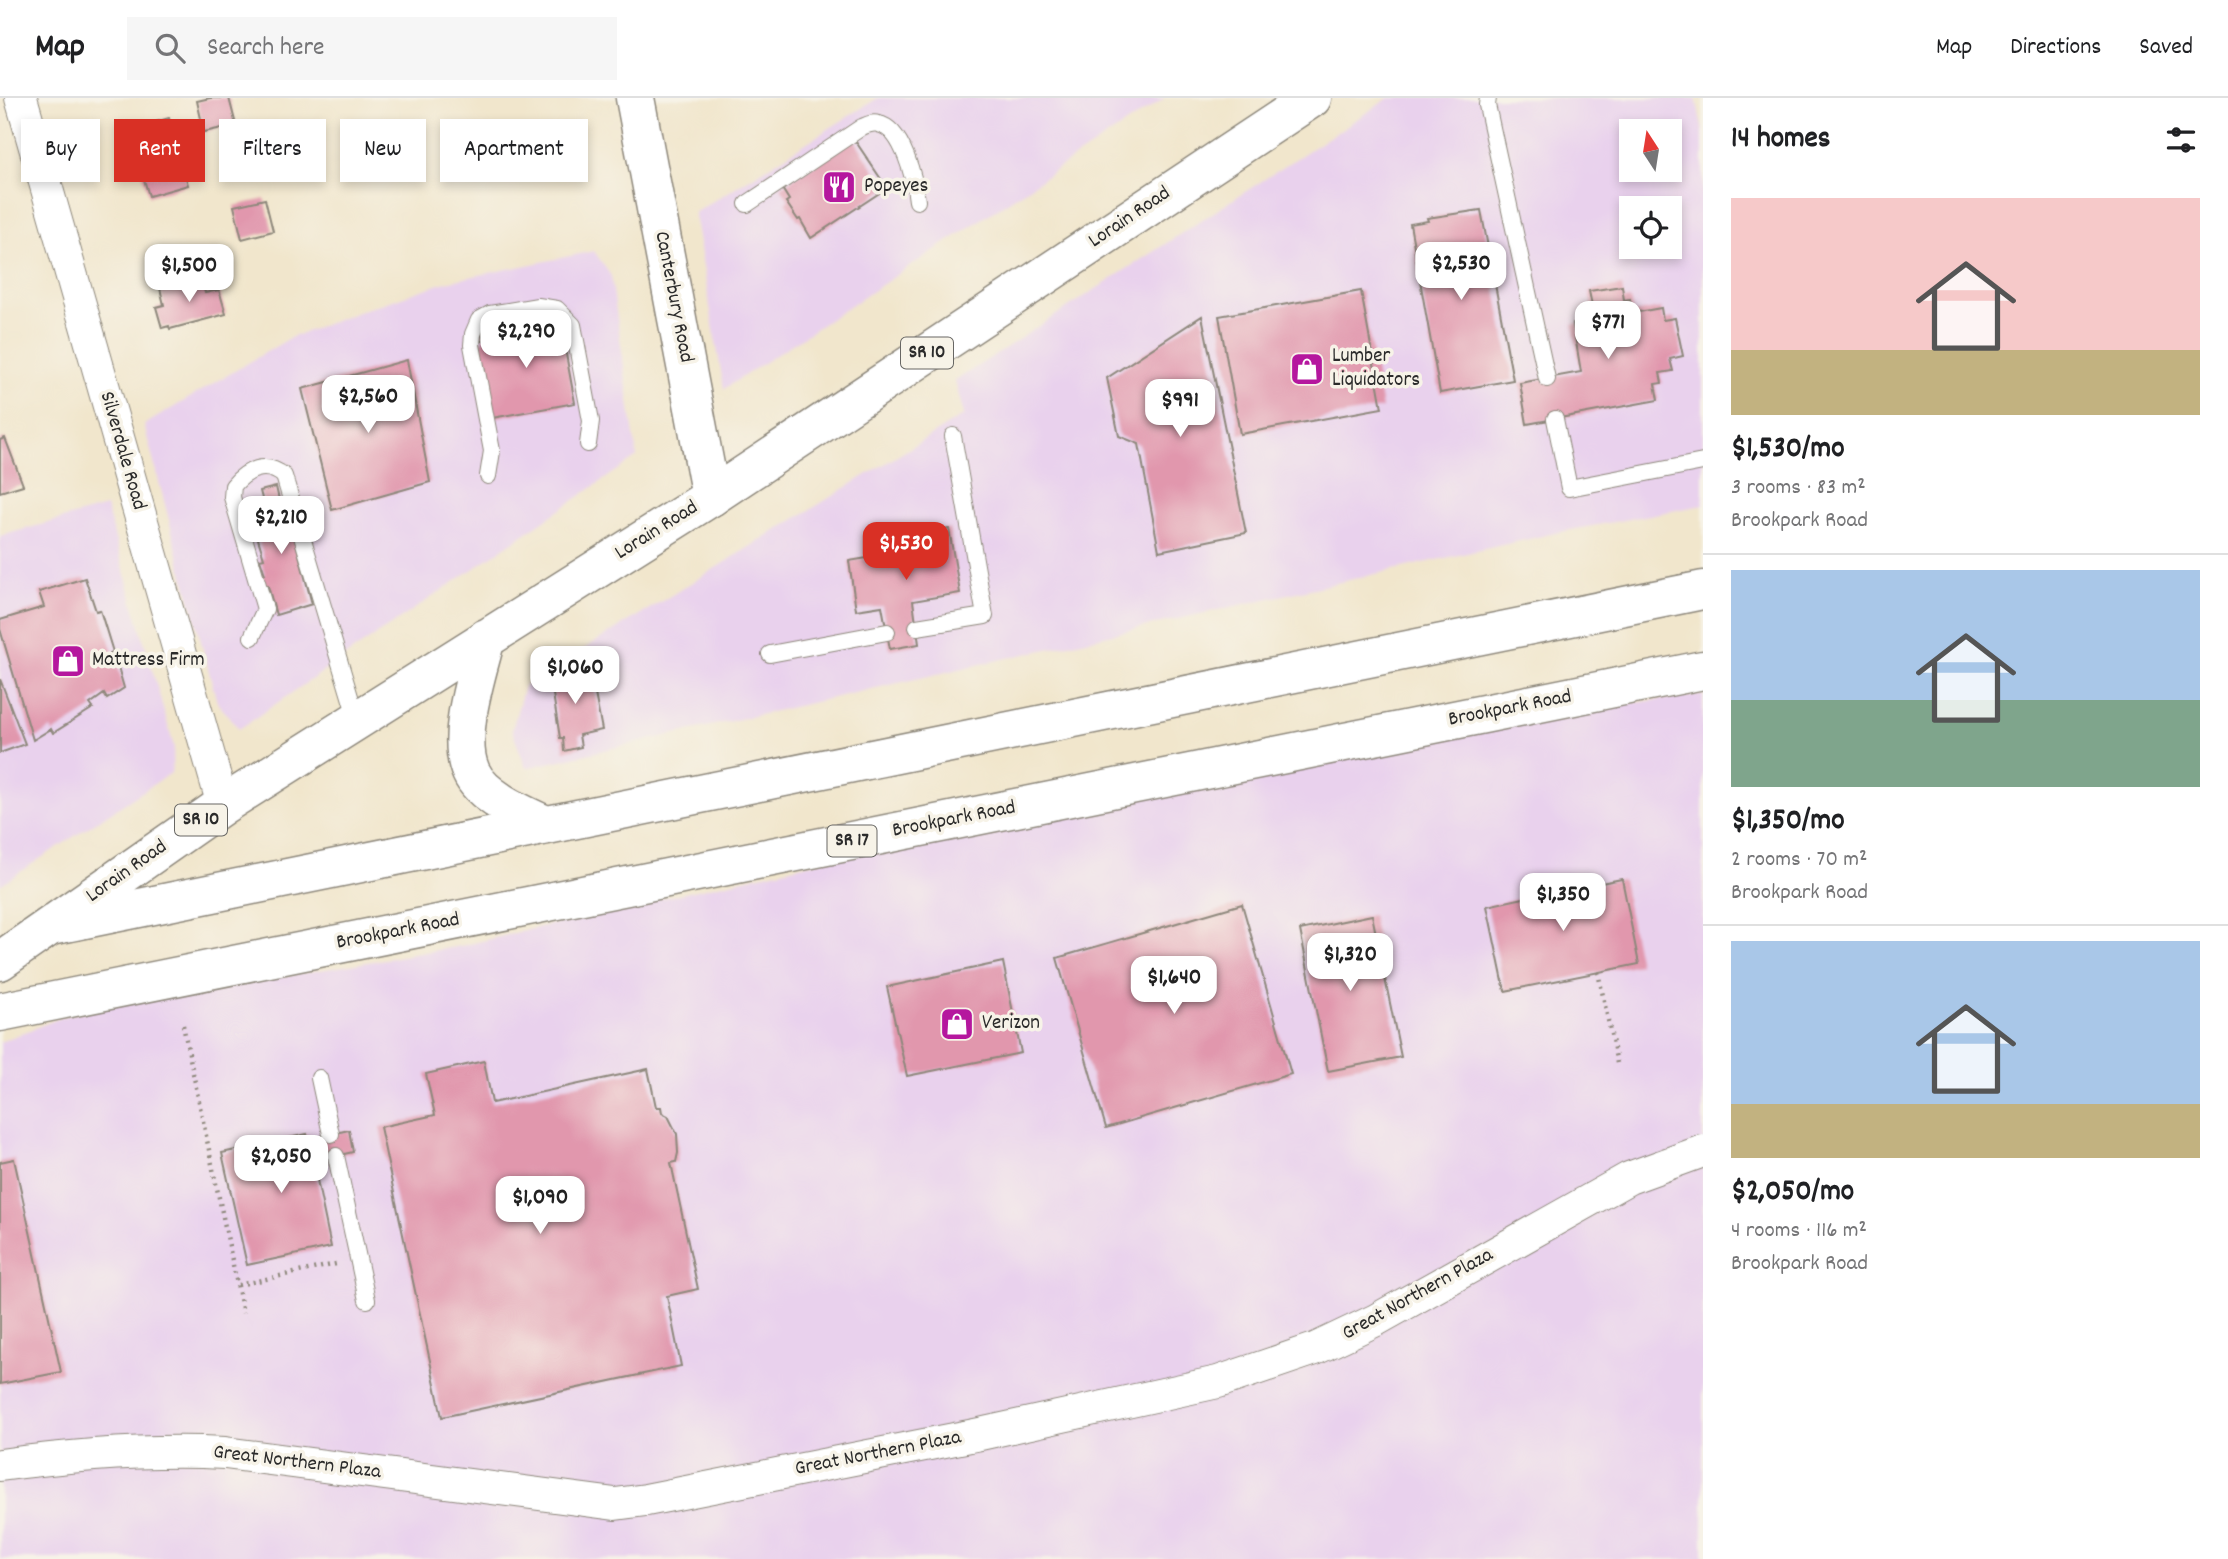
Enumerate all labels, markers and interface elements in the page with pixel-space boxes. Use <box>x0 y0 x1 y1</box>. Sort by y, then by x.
search box <box>127 17 617 80</box>
text: Map <box>35 25 85 72</box>
icon: search <box>151 29 189 67</box>
text: Search here <box>207 30 325 67</box>
text: Map <box>1936 31 1972 65</box>
text: Directions <box>2010 31 2101 65</box>
text: Saved <box>2139 31 2193 65</box>
chip: Buy <box>21 119 100 182</box>
chip: Rent <box>114 119 205 182</box>
chip: Filters <box>219 119 326 182</box>
chip: New <box>340 119 426 182</box>
chip: Apartment <box>440 119 588 182</box>
north arrow <box>1619 119 1682 182</box>
map controls <box>1619 119 1682 259</box>
text: 14 homes <box>1731 119 1830 162</box>
icon: filters <box>2162 121 2200 159</box>
restaurant icon: Popeyes <box>820 168 858 206</box>
place label: Popeyes <box>864 172 928 202</box>
street label: Lorain Road <box>1083 180 1177 256</box>
button: locate <box>1619 196 1682 259</box>
street label: Canterbury Road <box>646 229 700 365</box>
pin: $2,530 <box>1404 242 1518 302</box>
icon: home <box>1903 243 2029 369</box>
pin: $1,500 <box>132 244 246 304</box>
text: $2,530 <box>1431 248 1491 281</box>
text: $1,500 <box>161 250 217 283</box>
pin: $771 <box>1567 302 1649 361</box>
text: $771 <box>1591 307 1625 340</box>
pin: $2,290 <box>469 310 583 370</box>
text: $2,290 <box>496 316 556 349</box>
road number: SR 10 <box>901 338 953 368</box>
place label: Lumber Liquidators <box>1332 342 1420 396</box>
shop icon: Lumber Liquidators <box>1288 350 1326 388</box>
pin: $2,560 <box>311 376 425 435</box>
pin: $991 <box>1139 380 1221 439</box>
text: $2,560 <box>338 381 398 414</box>
text: $991 <box>1161 385 1199 418</box>
street label: Silverdale Road <box>91 388 153 514</box>
text: $1,530/mo <box>1731 429 1845 472</box>
text: 3 rooms · 83 m² <box>1731 472 1866 505</box>
street label: Lorain Road <box>610 494 704 568</box>
pin: $2,210 <box>224 496 338 556</box>
text: $2,210 <box>254 502 308 535</box>
text: Brookpark Road <box>1731 505 1868 538</box>
pin: $1,530 <box>849 522 963 582</box>
text: $1,530 <box>879 528 933 561</box>
icon: home <box>1903 615 2029 741</box>
shop icon: Mattress Firm <box>49 642 87 680</box>
place label: Mattress Firm <box>92 646 205 676</box>
pin: $1,060 <box>518 646 632 706</box>
text: $1,060 <box>546 652 604 685</box>
street label: Brookpark Road <box>1446 682 1574 736</box>
street label: Brookpark Road <box>890 793 1018 847</box>
text: $1,350/mo <box>1731 801 1845 844</box>
road number: SR 10 <box>175 804 227 835</box>
road number: SR 17 <box>828 826 876 856</box>
street label: Lorain Road <box>80 833 174 911</box>
text: 2 rooms · 70 m² <box>1731 844 1867 877</box>
pin: $1,350 <box>1506 874 1620 933</box>
text: Brookpark Road <box>1731 877 1868 910</box>
text: $1,350 <box>1536 879 1590 912</box>
street label: Brookpark Road <box>334 905 462 959</box>
pin: $1,320 <box>1293 934 1407 993</box>
text: $1,320 <box>1323 939 1377 972</box>
pin: $1,640 <box>1117 956 1231 1016</box>
text: $1,640 <box>1147 962 1201 995</box>
icon: home <box>1903 986 2029 1112</box>
shop icon: Verizon <box>938 1005 976 1043</box>
place label: Verizon <box>982 1009 1040 1039</box>
pin: $2,050 <box>224 1136 338 1195</box>
text: $2,050 <box>250 1141 312 1174</box>
text: $2,050/mo <box>1731 1172 1854 1215</box>
pin: $1,090 <box>483 1176 597 1236</box>
text: $1,090 <box>512 1182 568 1215</box>
text: 4 rooms · 116 m² <box>1731 1215 1867 1248</box>
street label: Great Northern Plaza <box>1337 1240 1500 1349</box>
text: Brookpark Road <box>1731 1248 1868 1281</box>
street label: Great Northern Plaza <box>792 1423 965 1485</box>
street label: Great Northern Plaza <box>211 1438 384 1488</box>

